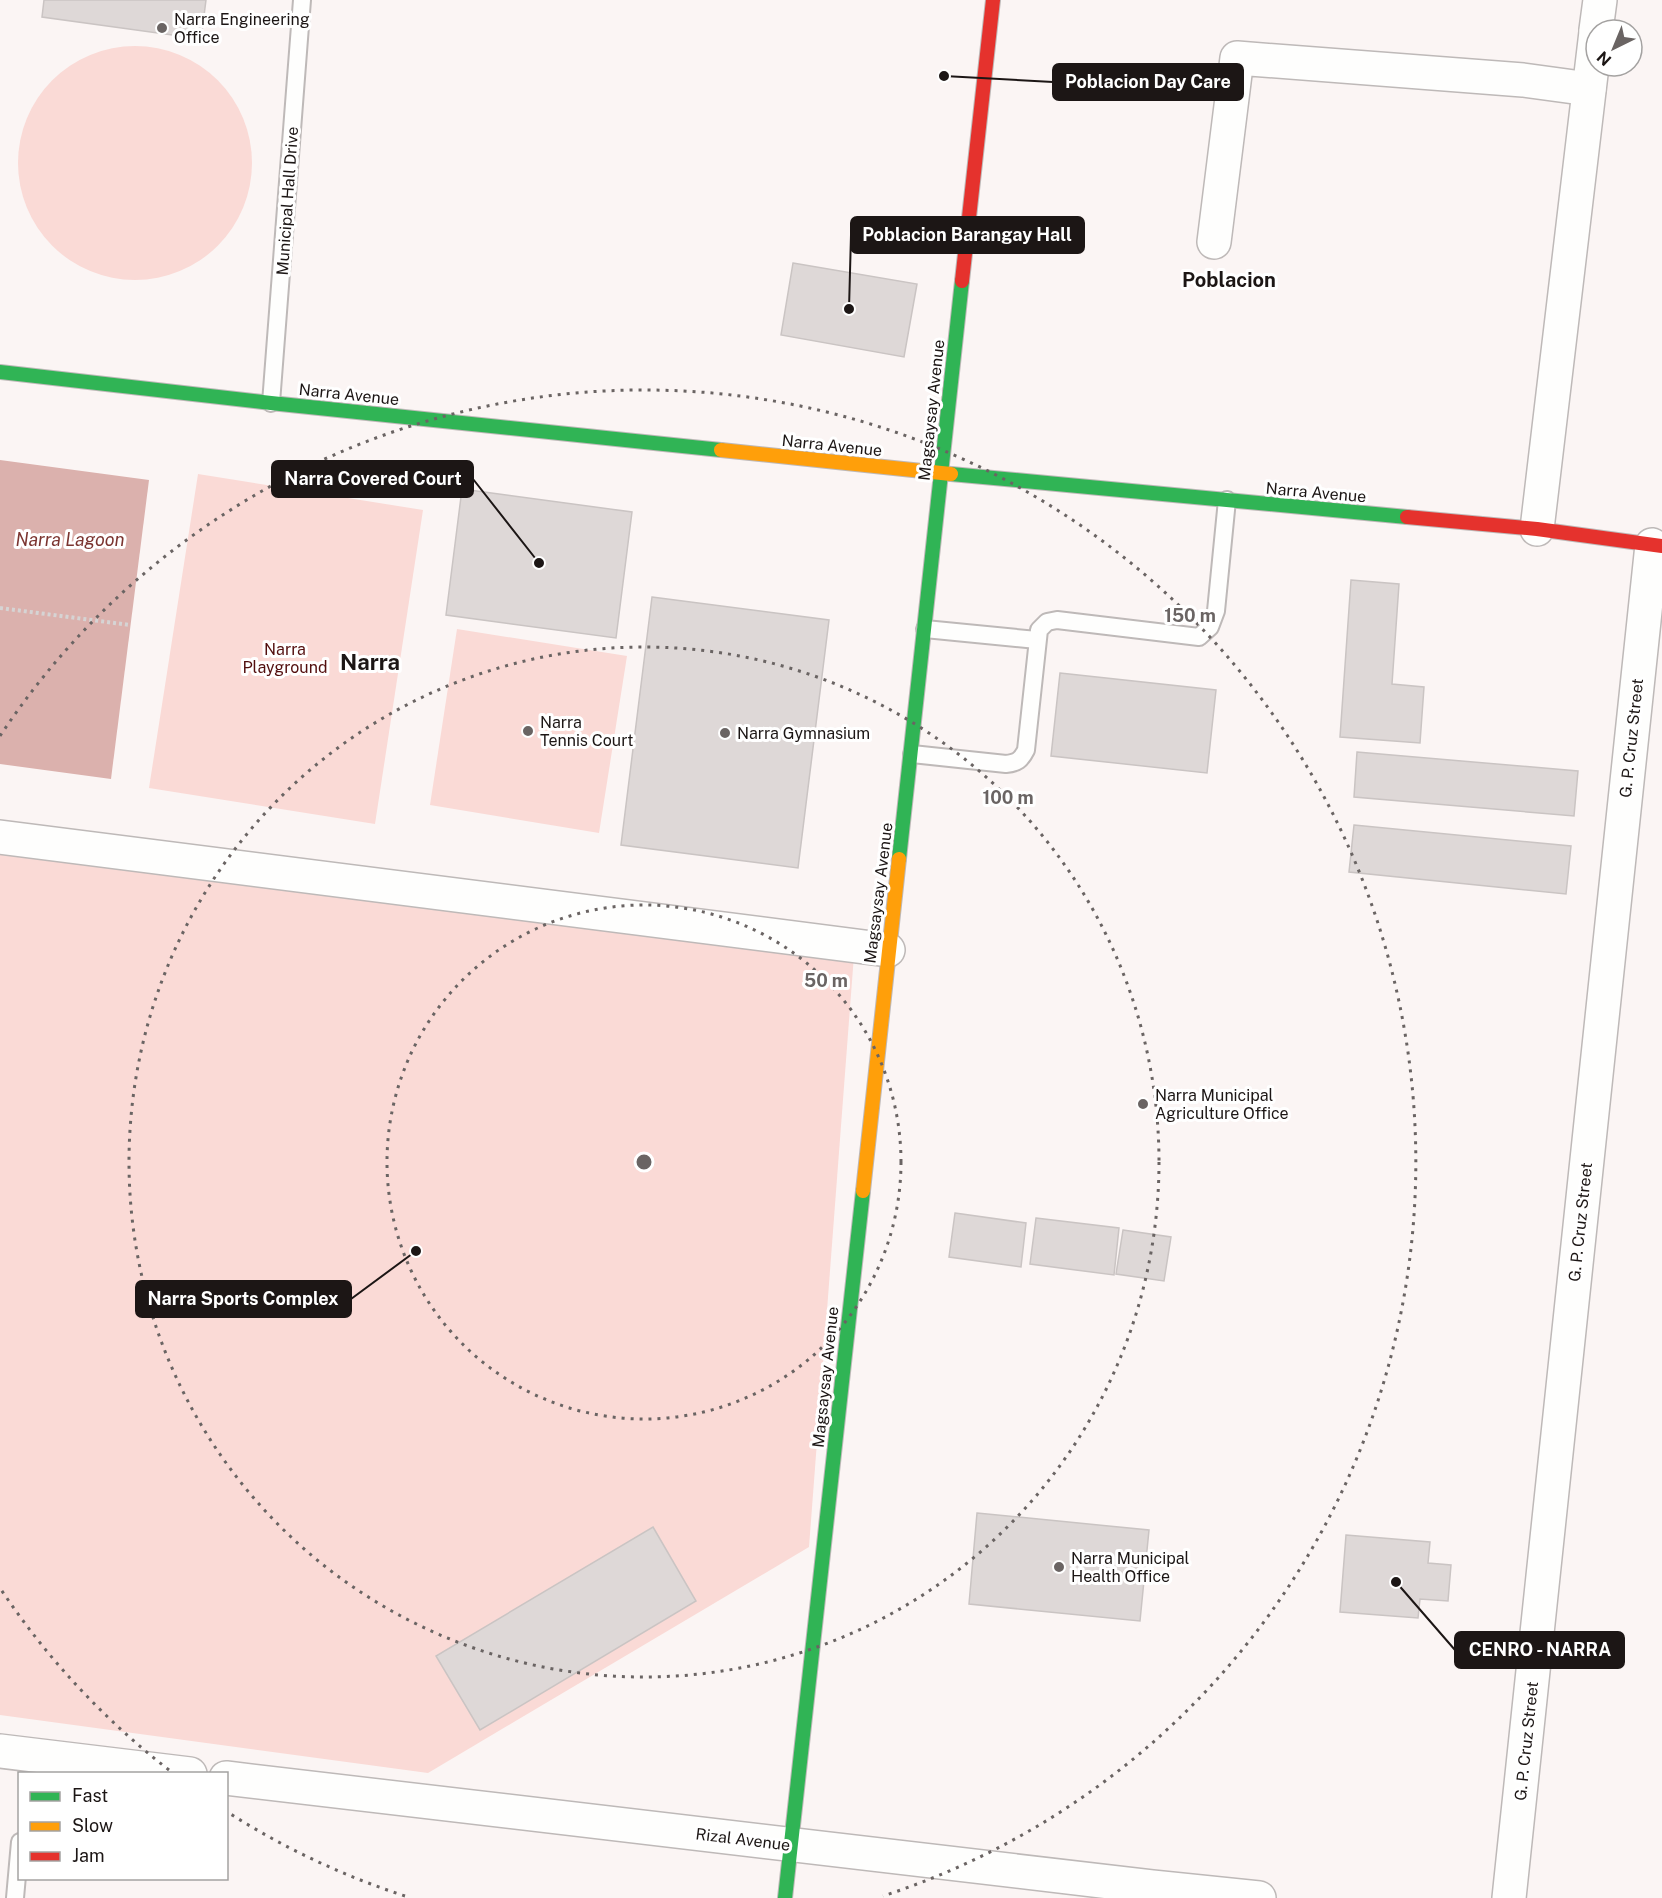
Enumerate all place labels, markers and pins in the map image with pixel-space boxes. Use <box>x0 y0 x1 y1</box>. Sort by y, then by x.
place label: Narra Engineering Office <box>174 10 310 47</box>
marker: Narra Engineering Office <box>155 21 169 35</box>
callout: Poblacion Day Care <box>1053 64 1243 100</box>
callout: Poblacion Barangay Hall <box>851 217 1084 253</box>
callout: Narra Covered Court <box>272 461 473 497</box>
place label: Narra Tennis Court <box>540 713 633 750</box>
marker: Narra Tennis Court <box>521 724 535 738</box>
place label: Narra Gymnasium <box>737 724 870 743</box>
marker: Narra Gymnasium <box>718 726 732 740</box>
place label: Narra Municipal Agriculture Office <box>1155 1086 1289 1123</box>
marker: Narra Municipal Agriculture Office <box>1136 1097 1150 1111</box>
centre of rings <box>634 1152 654 1172</box>
callout: Narra Sports Complex <box>136 1281 351 1317</box>
place label: Narra Municipal Health Office <box>1071 1549 1189 1586</box>
marker: Narra Municipal Health Office <box>1052 1560 1066 1574</box>
callout: CENRO - NARRA <box>1455 1632 1624 1668</box>

